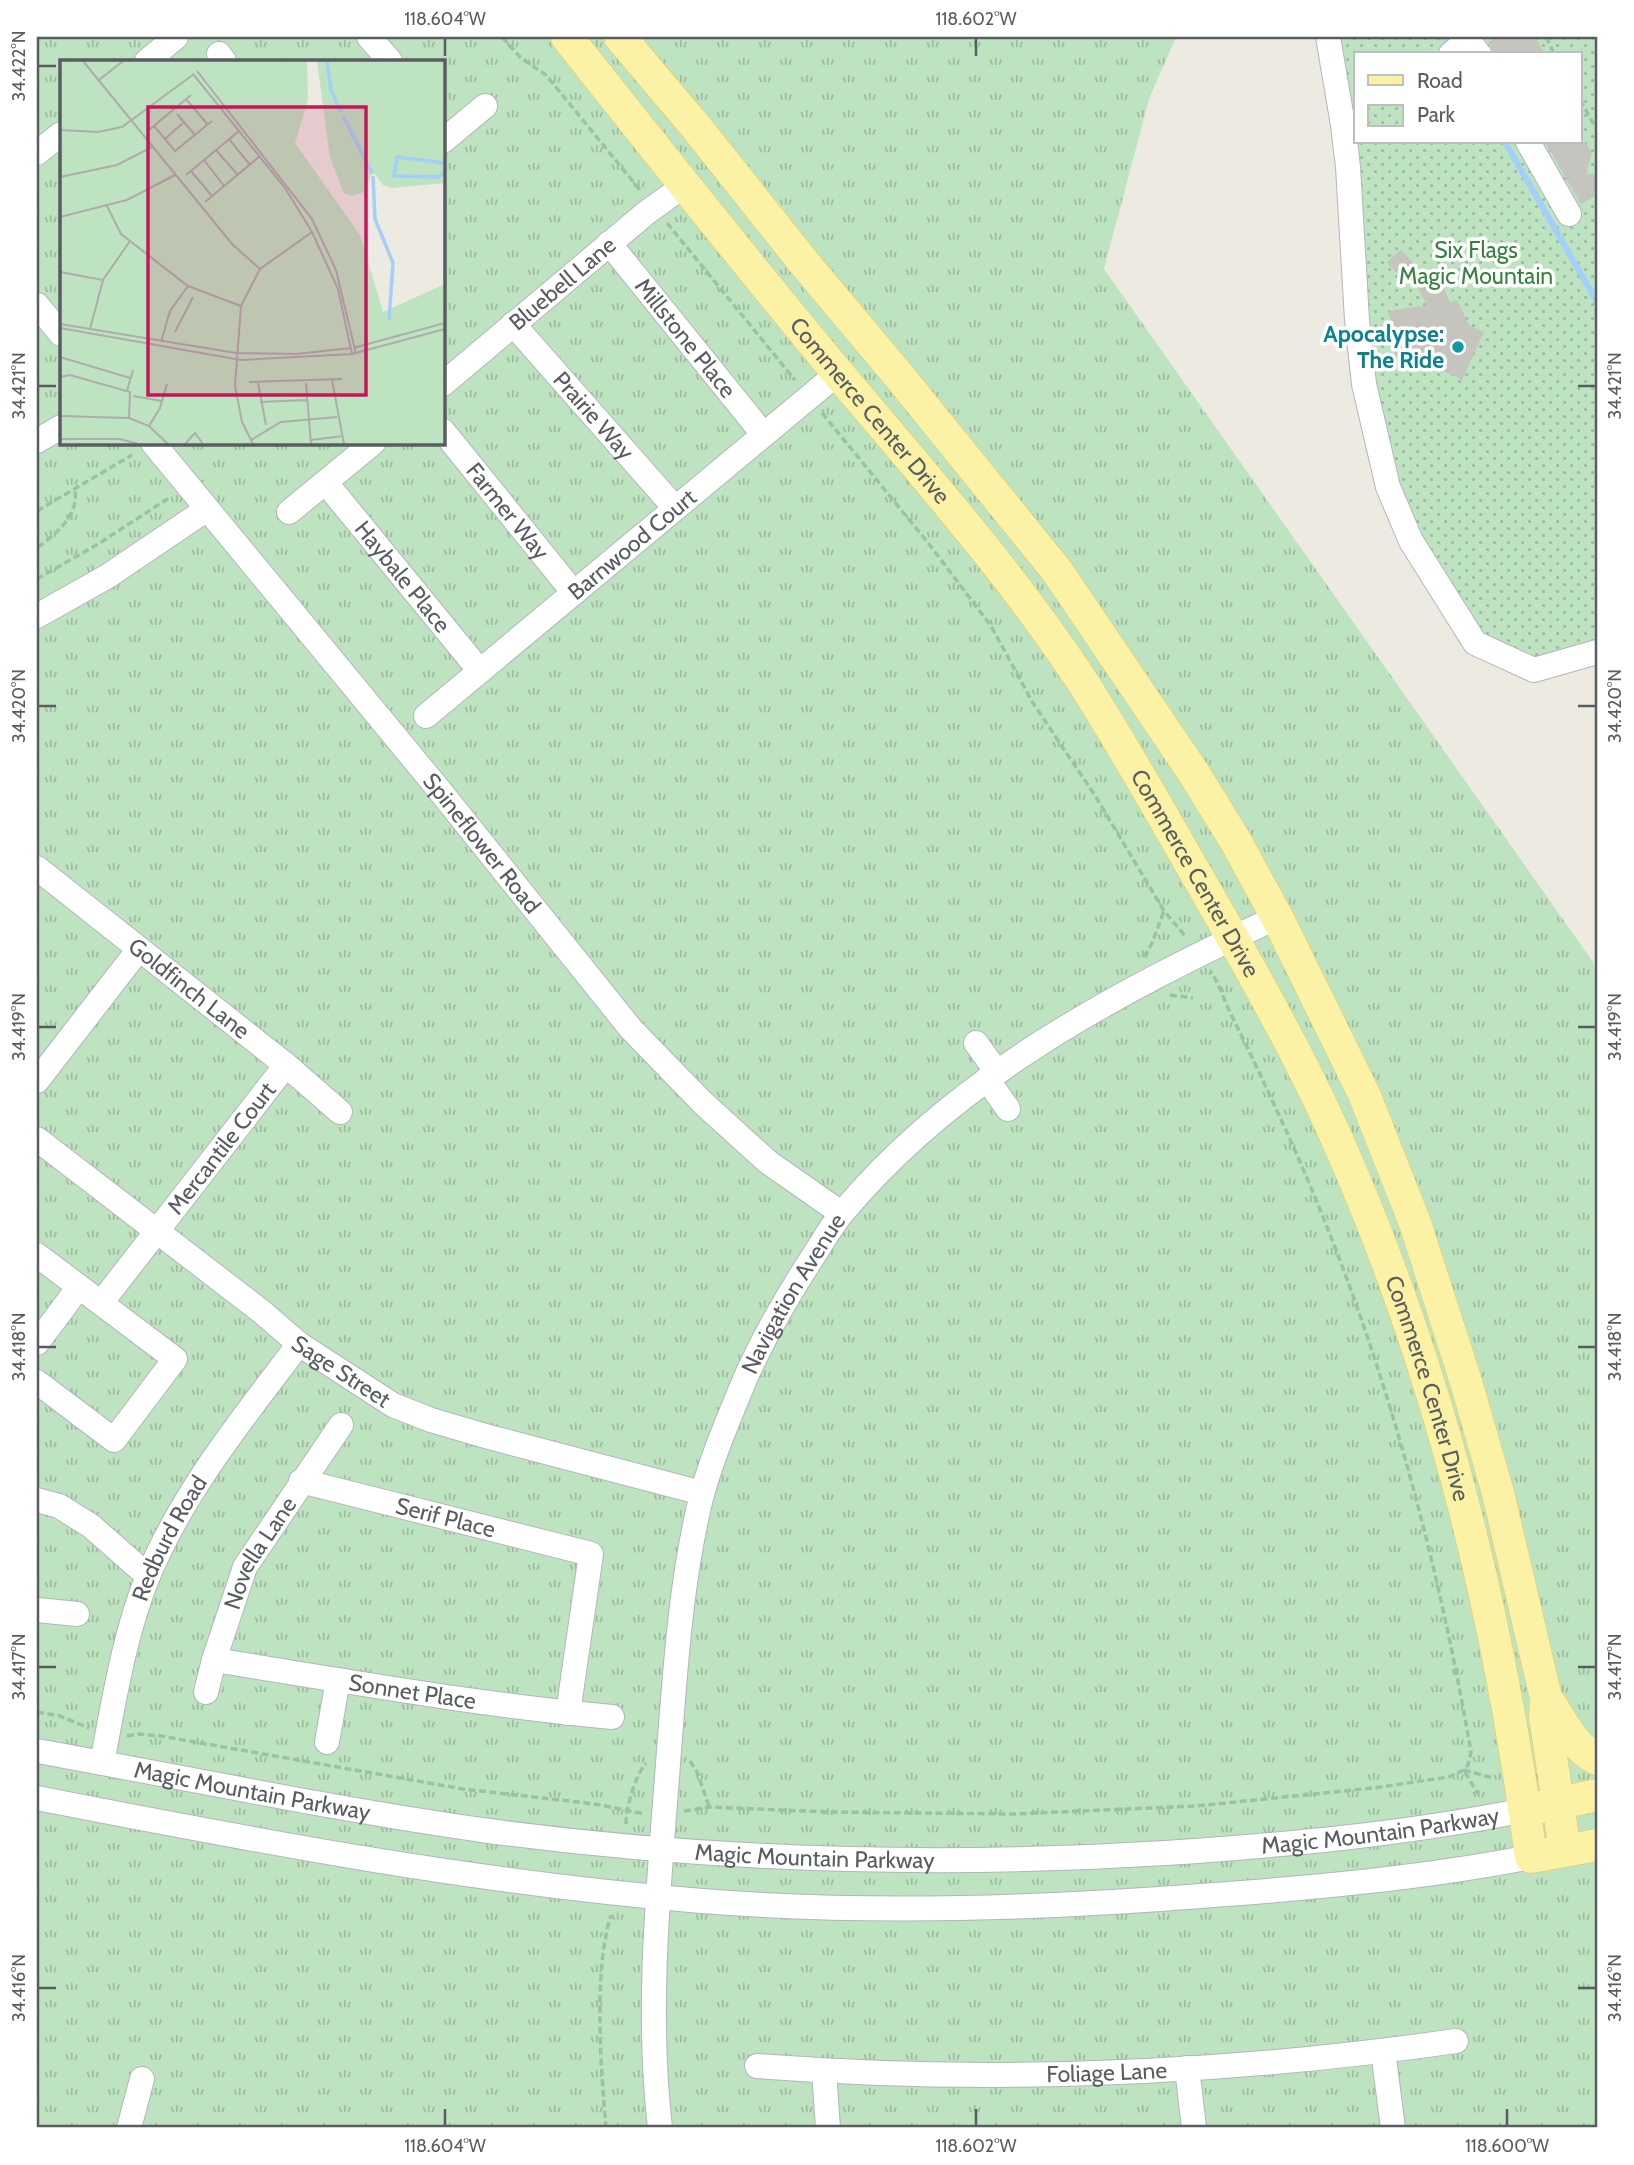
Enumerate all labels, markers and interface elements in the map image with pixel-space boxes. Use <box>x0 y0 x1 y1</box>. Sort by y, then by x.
text: 118.604°W <box>404 8 486 30</box>
text: 118.602°W <box>936 8 1016 30</box>
text: 34.422°N <box>8 31 30 101</box>
legend <box>1354 52 1582 144</box>
inset map <box>60 60 444 444</box>
text: Road <box>1417 68 1463 93</box>
text: Park <box>1417 102 1455 127</box>
street label: Bluebell Lane <box>503 231 621 336</box>
park label: Six Flags Magic Mountain <box>1399 236 1553 290</box>
street label: Millstone Place <box>629 273 742 404</box>
street label: Commerce Center Drive <box>784 312 956 510</box>
place label: Apocalypse: The Ride <box>1323 320 1444 374</box>
marker: Apocalypse: The Ride <box>1450 339 1466 355</box>
text: 34.421°N <box>8 352 30 420</box>
text: 34.421°N <box>1604 352 1626 420</box>
street label: Prairie Way <box>547 366 640 466</box>
street label: Farmer Way <box>460 457 556 565</box>
street label: Barnwood Court <box>562 483 702 606</box>
street label: Haybale Place <box>349 515 457 638</box>
text: 34.420°N <box>8 669 30 743</box>
text: 34.420°N <box>1604 669 1626 743</box>
street label: Commerce Center Drive <box>1125 764 1266 982</box>
street label: Spineflower Road <box>417 767 547 919</box>
street label: Goldfinch Lane <box>123 932 256 1045</box>
text: 34.419°N <box>8 993 30 1061</box>
text: 34.419°N <box>1604 993 1626 1061</box>
street label: Mercantile Court <box>161 1076 282 1220</box>
street label: Navigation Avenue <box>735 1208 851 1378</box>
street label: Commerce Center Drive <box>1379 1272 1476 1504</box>
text: 34.418°N <box>8 1313 30 1381</box>
text: 34.418°N <box>1604 1313 1626 1381</box>
street label: Sage Street <box>287 1329 396 1414</box>
street label: Redburd Road <box>126 1470 213 1605</box>
street label: Novella Lane <box>218 1491 303 1613</box>
street label: Serif Place <box>393 1491 498 1543</box>
text: 34.417°N <box>8 1634 30 1700</box>
text: 34.417°N <box>1604 1634 1626 1700</box>
street label: Sonnet Place <box>347 1668 478 1715</box>
street label: Magic Mountain Parkway <box>132 1755 373 1826</box>
street label: Magic Mountain Parkway <box>1260 1801 1502 1860</box>
street label: Magic Mountain Parkway <box>694 1838 935 1874</box>
text: 34.416°N <box>8 1954 30 2022</box>
text: 34.416°N <box>1604 1954 1626 2022</box>
street label: Foliage Lane <box>1046 2056 1168 2088</box>
text: 118.604°W <box>404 2135 486 2157</box>
text: 118.602°W <box>936 2135 1016 2157</box>
text: 118.600°W <box>1465 2135 1549 2157</box>

